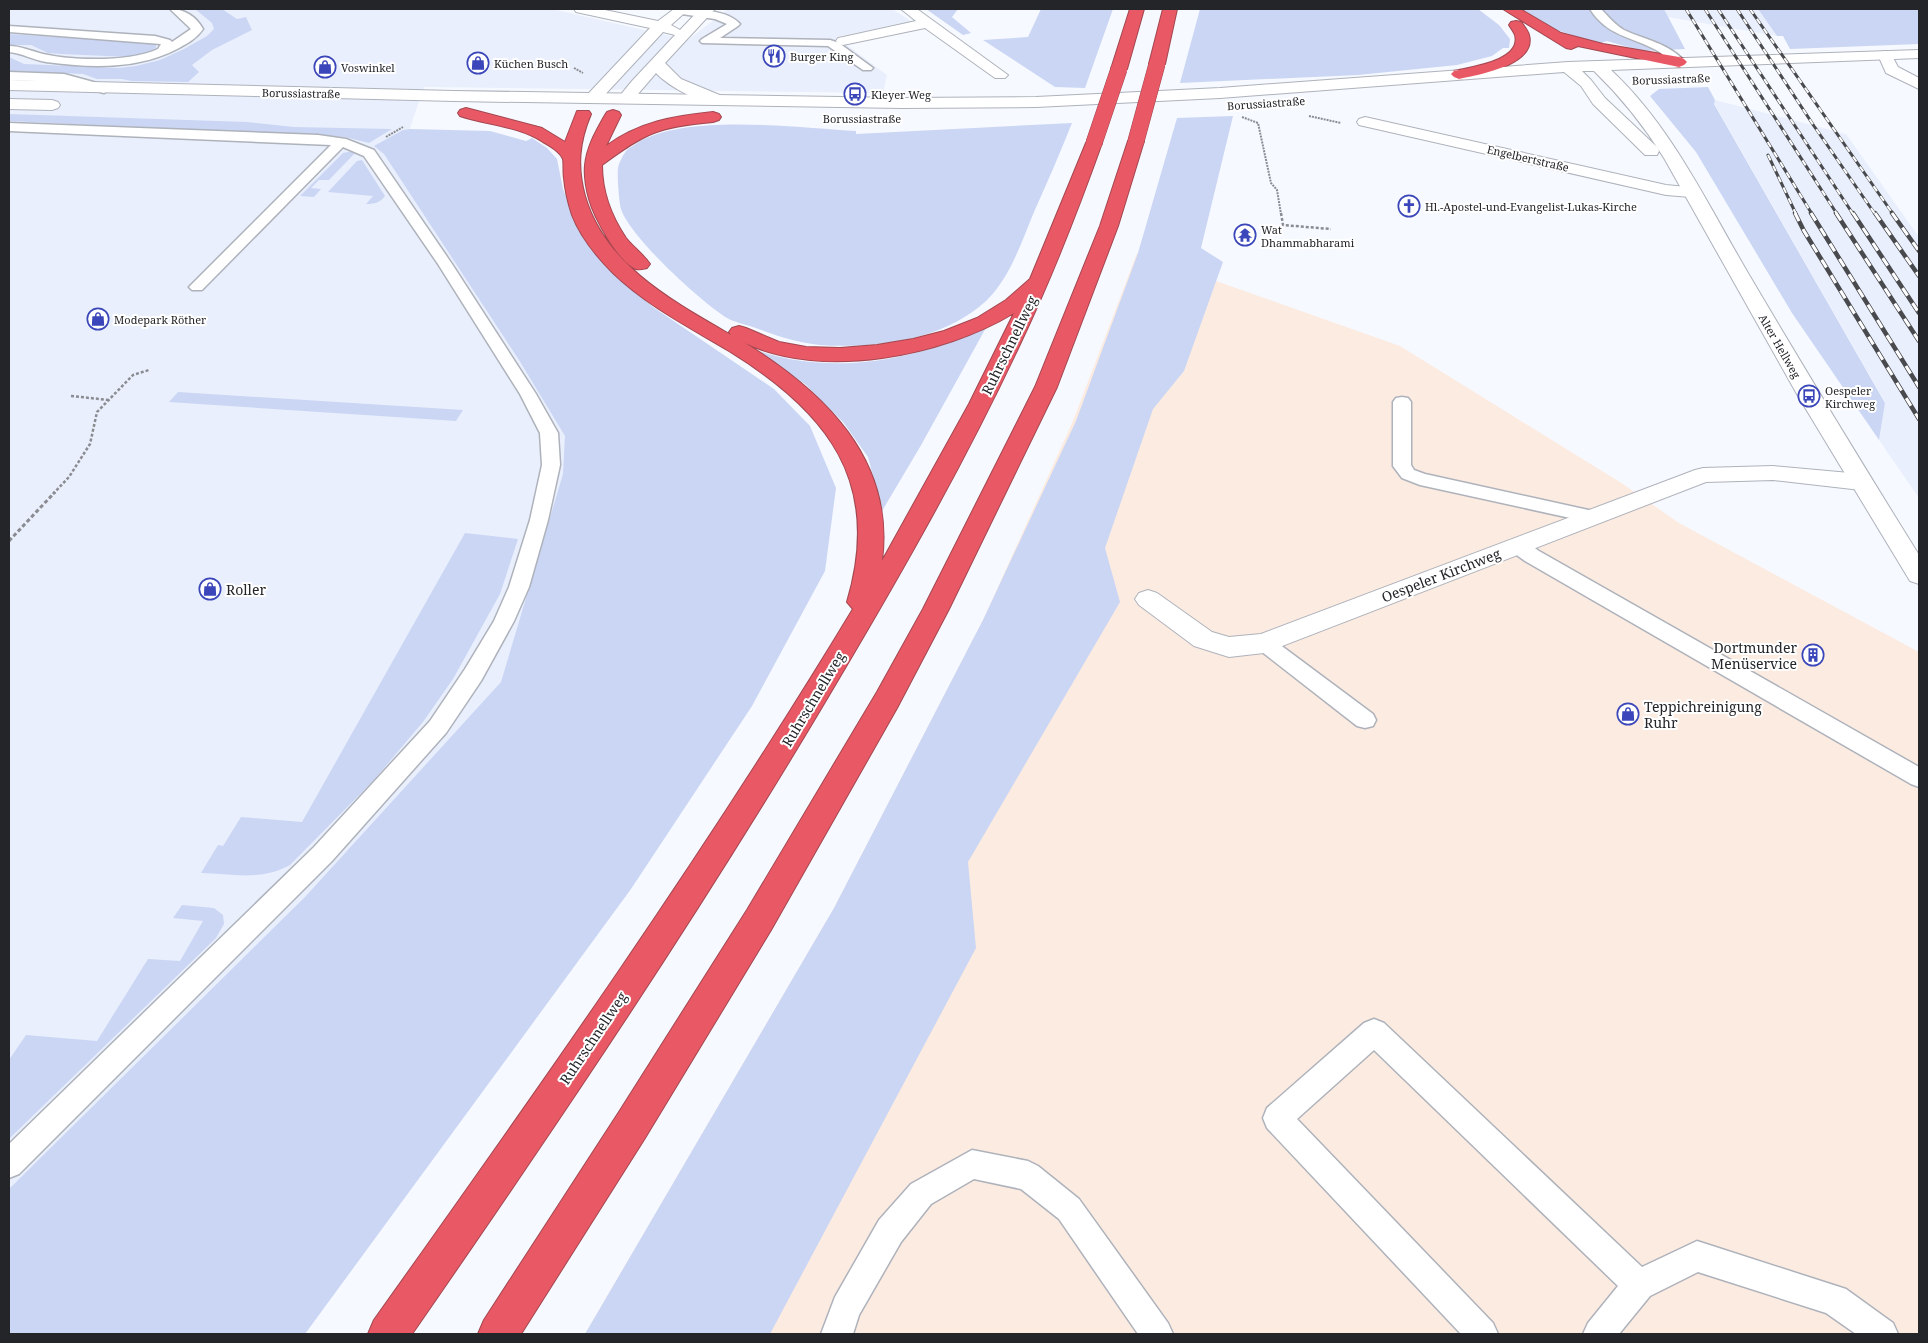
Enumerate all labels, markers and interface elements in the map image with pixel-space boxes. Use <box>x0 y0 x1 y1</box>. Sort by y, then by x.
restaurant icon: Burger King <box>762 44 786 68</box>
place label: Burger King <box>790 49 854 64</box>
shop icon: Küchen Busch <box>466 51 490 75</box>
shop icon: Voswinkel <box>313 55 337 79</box>
place label: Küchen Busch <box>494 56 568 71</box>
place label: Voswinkel <box>341 60 395 75</box>
street label: Borussiastraße <box>1632 70 1711 88</box>
bus stop icon: Kleyer Weg <box>843 82 867 106</box>
street label: Borussiastraße <box>262 85 340 101</box>
place label: Kleyer Weg <box>871 87 931 102</box>
street label: Borussiastraße <box>1226 93 1306 113</box>
street label: Borussiastraße <box>823 111 901 126</box>
street label: Engelbertstraße <box>1485 141 1571 175</box>
church icon: Hl.-Apostel-und-Evangelist-Lukas-Kirche <box>1397 194 1421 218</box>
place label: Hl.-Apostel-und-Evangelist-Lukas-Kirche <box>1425 199 1637 214</box>
place label: Wat Dhammabharami <box>1261 222 1355 250</box>
temple icon: Wat Dhammabharami <box>1233 223 1257 247</box>
street label: Ruhrschnellweg <box>977 292 1041 398</box>
shop icon: Modepark Röther <box>86 307 110 331</box>
street label: Alter Hellweg <box>1756 311 1804 381</box>
place label: Modepark Röther <box>114 312 207 327</box>
place label: Oespeler Kirchweg <box>1825 383 1875 411</box>
bus stop icon: Oespeler Kirchweg <box>1797 384 1821 408</box>
street label: Oespeler Kirchweg <box>1379 543 1504 606</box>
shop icon: Roller <box>198 577 222 601</box>
place label: Roller <box>226 580 266 599</box>
place label: Dortmunder Menüservice <box>1711 638 1797 673</box>
building icon: Dortmunder Menüservice <box>1801 643 1825 667</box>
street label: Ruhrschnellweg <box>777 647 849 750</box>
place label: Teppichreinigung Ruhr <box>1644 697 1762 732</box>
shop icon: Teppichreinigung Ruhr <box>1616 702 1640 726</box>
street label: Ruhrschnellweg <box>555 988 631 1088</box>

